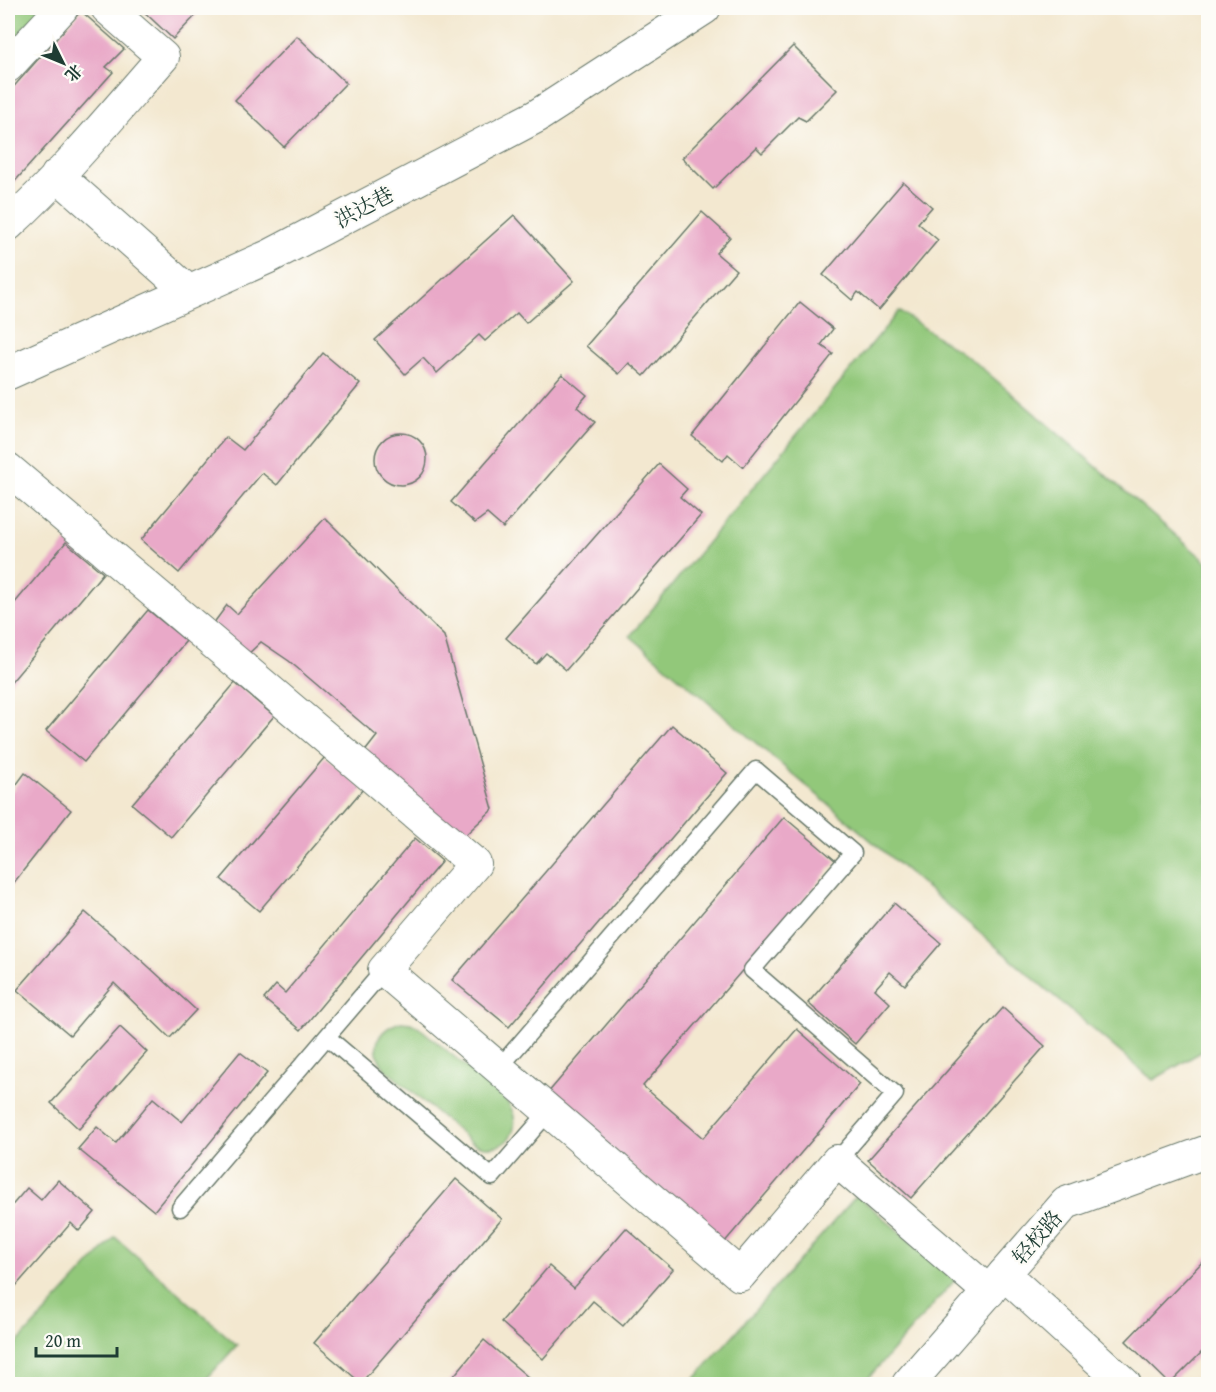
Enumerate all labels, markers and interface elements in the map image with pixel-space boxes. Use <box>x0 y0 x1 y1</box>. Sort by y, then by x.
north arrow <box>33 33 93 93</box>
text: 北 <box>60 59 88 87</box>
street label: 洪达巷 <box>329 179 399 235</box>
street label: 轻校路 <box>1005 1203 1069 1271</box>
scale bar <box>36 1320 117 1358</box>
text: 20 m <box>45 1327 81 1354</box>

